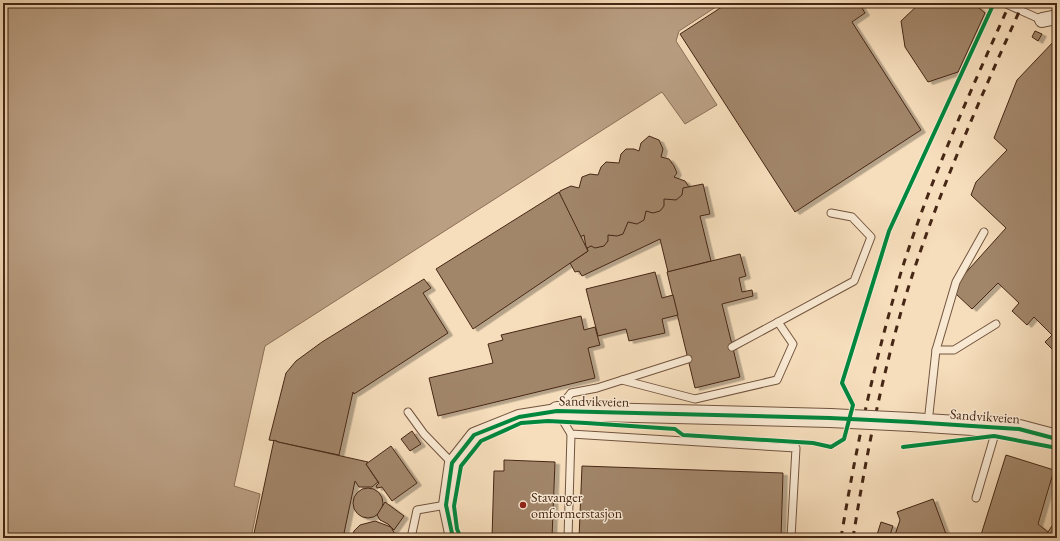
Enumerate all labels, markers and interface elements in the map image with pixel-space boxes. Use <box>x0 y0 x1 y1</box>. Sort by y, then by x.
street label: Sandvikveien <box>559 391 630 411</box>
street label: Sandvikveien <box>949 405 1021 427</box>
place label: Stavanger omformerstasjon <box>531 488 623 522</box>
marker: Stavanger omformerstasjon <box>518 500 528 510</box>

